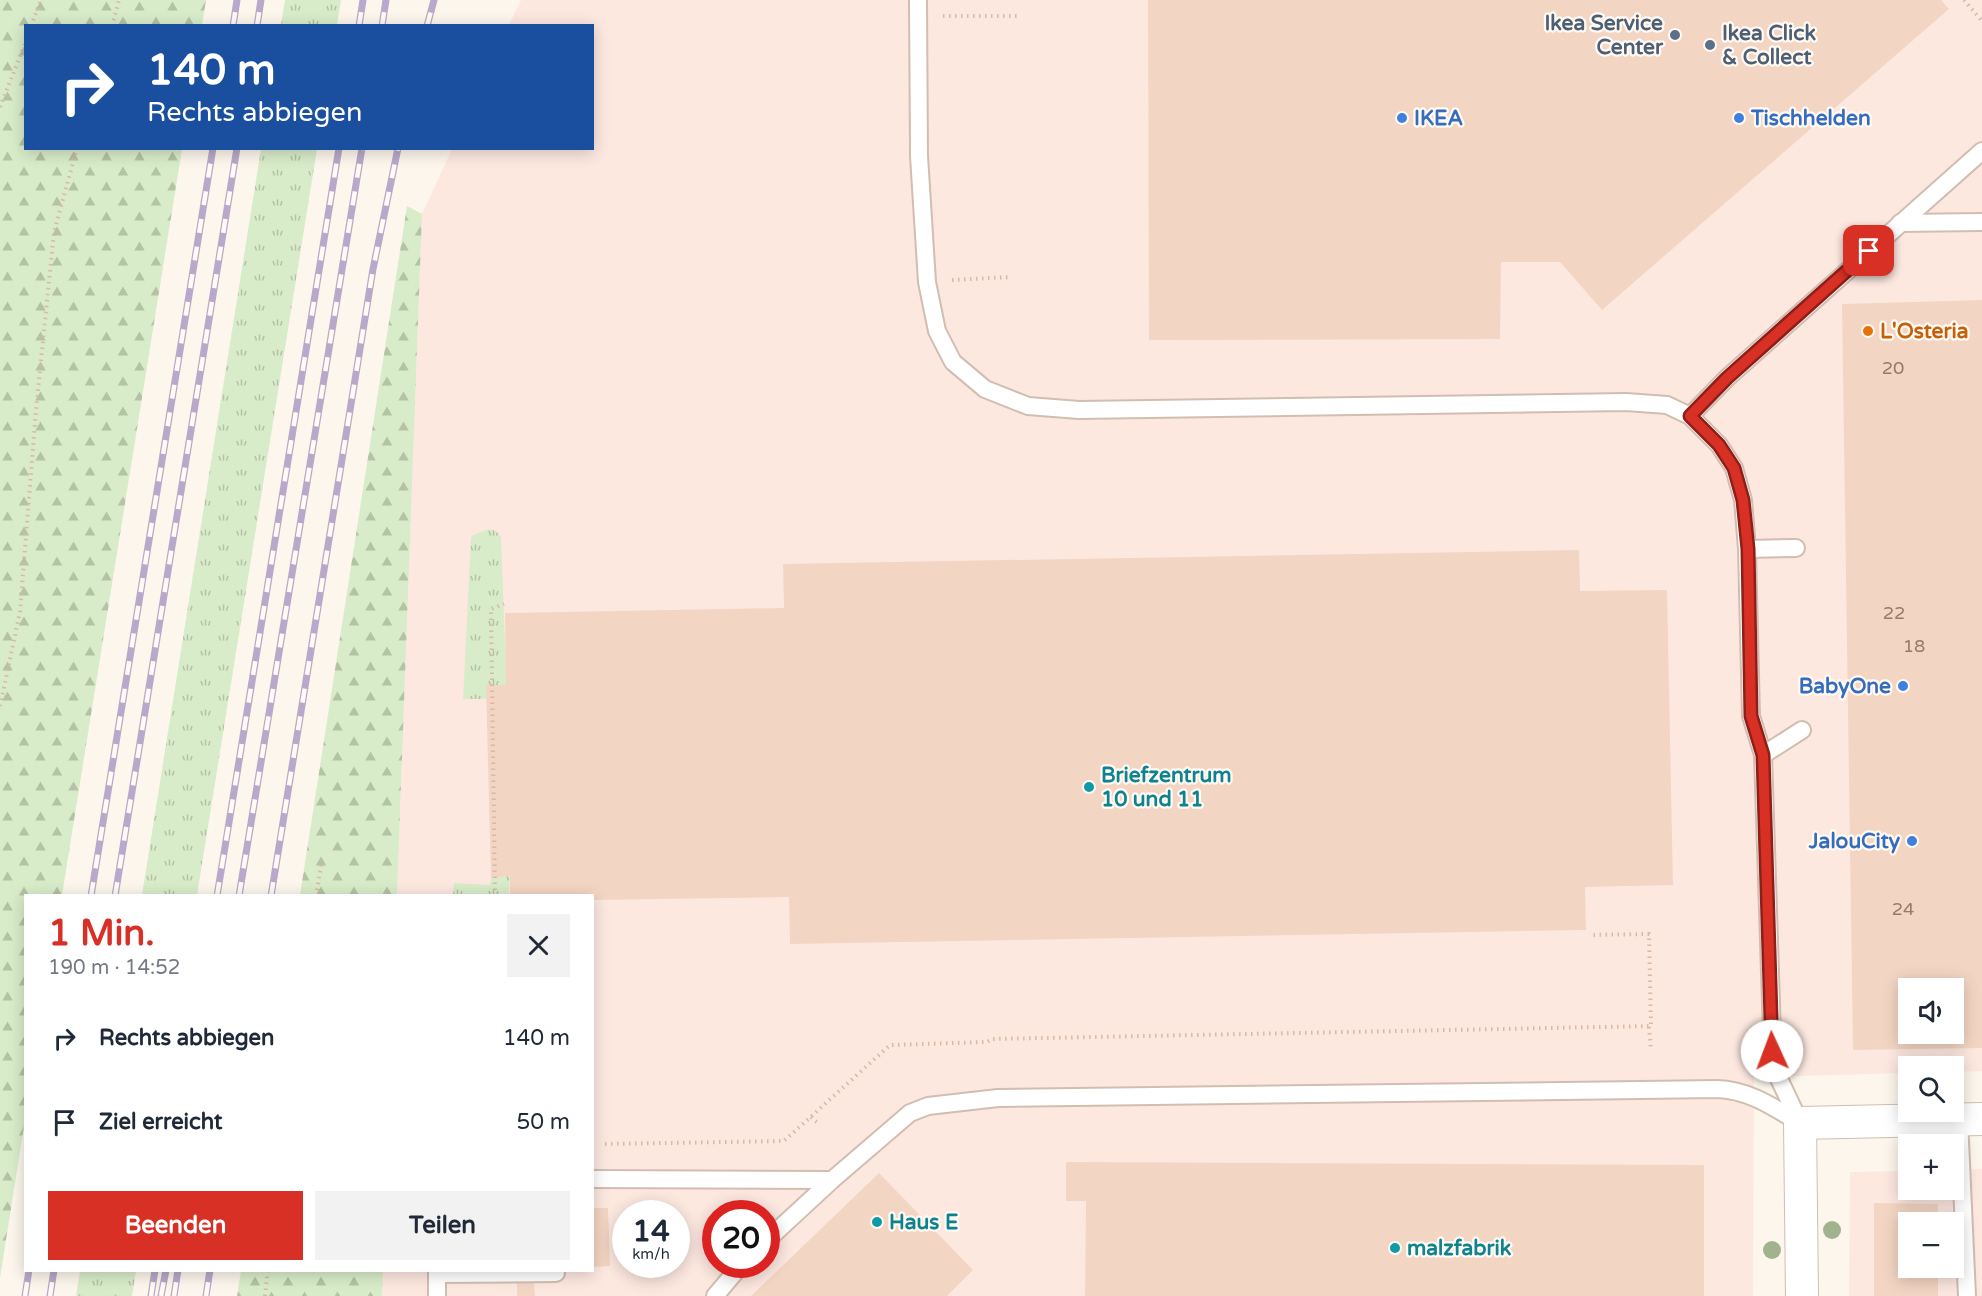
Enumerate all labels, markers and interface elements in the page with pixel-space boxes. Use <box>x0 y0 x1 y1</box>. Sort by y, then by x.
place label: Ikea Service Center <box>1545 11 1664 60</box>
place label: Ikea Click & Collect <box>1722 21 1816 70</box>
marker: Ikea Service Center <box>1668 28 1682 42</box>
marker: Ikea Click & Collect <box>1703 38 1717 52</box>
text: 140 m <box>147 45 276 96</box>
icon: right <box>48 48 126 126</box>
text: Rechts abbiegen <box>147 96 362 129</box>
place label: IKEA <box>1414 106 1463 131</box>
place label: Tischhelden <box>1750 106 1871 131</box>
marker: IKEA <box>1395 111 1409 125</box>
marker: Tischhelden <box>1732 111 1746 125</box>
pin <box>1843 225 1894 276</box>
icon: arrive <box>1852 234 1885 267</box>
place label: L'Osteria <box>1880 319 1969 344</box>
marker: L'Osteria <box>1861 324 1875 338</box>
house number: 20 <box>1882 357 1904 379</box>
house number: 22 <box>1883 602 1905 624</box>
house number: 18 <box>1903 635 1925 657</box>
place label: BabyOne <box>1799 674 1891 699</box>
marker: BabyOne <box>1896 679 1910 693</box>
place label: Briefzentrum 10 und 11 <box>1101 763 1232 812</box>
marker: Briefzentrum 10 und 11 <box>1082 780 1096 794</box>
place label: JalouCity <box>1808 829 1901 854</box>
marker: JalouCity <box>1905 834 1919 848</box>
house number: 24 <box>1892 898 1914 920</box>
text: 1 Min. <box>48 912 155 955</box>
button: close <box>507 914 570 977</box>
text: 190 m · 14:52 <box>48 956 180 980</box>
map controls <box>1898 978 1964 1278</box>
button: sound <box>1898 978 1964 1044</box>
position arrow <box>1740 1019 1804 1083</box>
icon: right <box>48 1022 81 1055</box>
text: Rechts abbiegen <box>99 1025 274 1051</box>
text: 140 m <box>503 1025 570 1051</box>
button: search <box>1898 1056 1964 1122</box>
icon: arrive <box>48 1106 81 1139</box>
text: Ziel erreicht <box>99 1109 222 1135</box>
text: 50 m <box>516 1109 570 1135</box>
button: + <box>1898 1134 1964 1200</box>
button: Beenden <box>48 1191 303 1260</box>
button: Teilen <box>315 1191 570 1260</box>
speed limit sign: 20 <box>702 1200 780 1278</box>
place label: Haus E <box>889 1210 958 1235</box>
button: − <box>1898 1212 1964 1278</box>
text: 14 <box>632 1213 670 1250</box>
marker: Haus E <box>870 1215 884 1229</box>
place label: malzfabrik <box>1407 1236 1512 1261</box>
marker: malzfabrik <box>1388 1241 1402 1255</box>
text: km/h <box>632 1245 670 1263</box>

